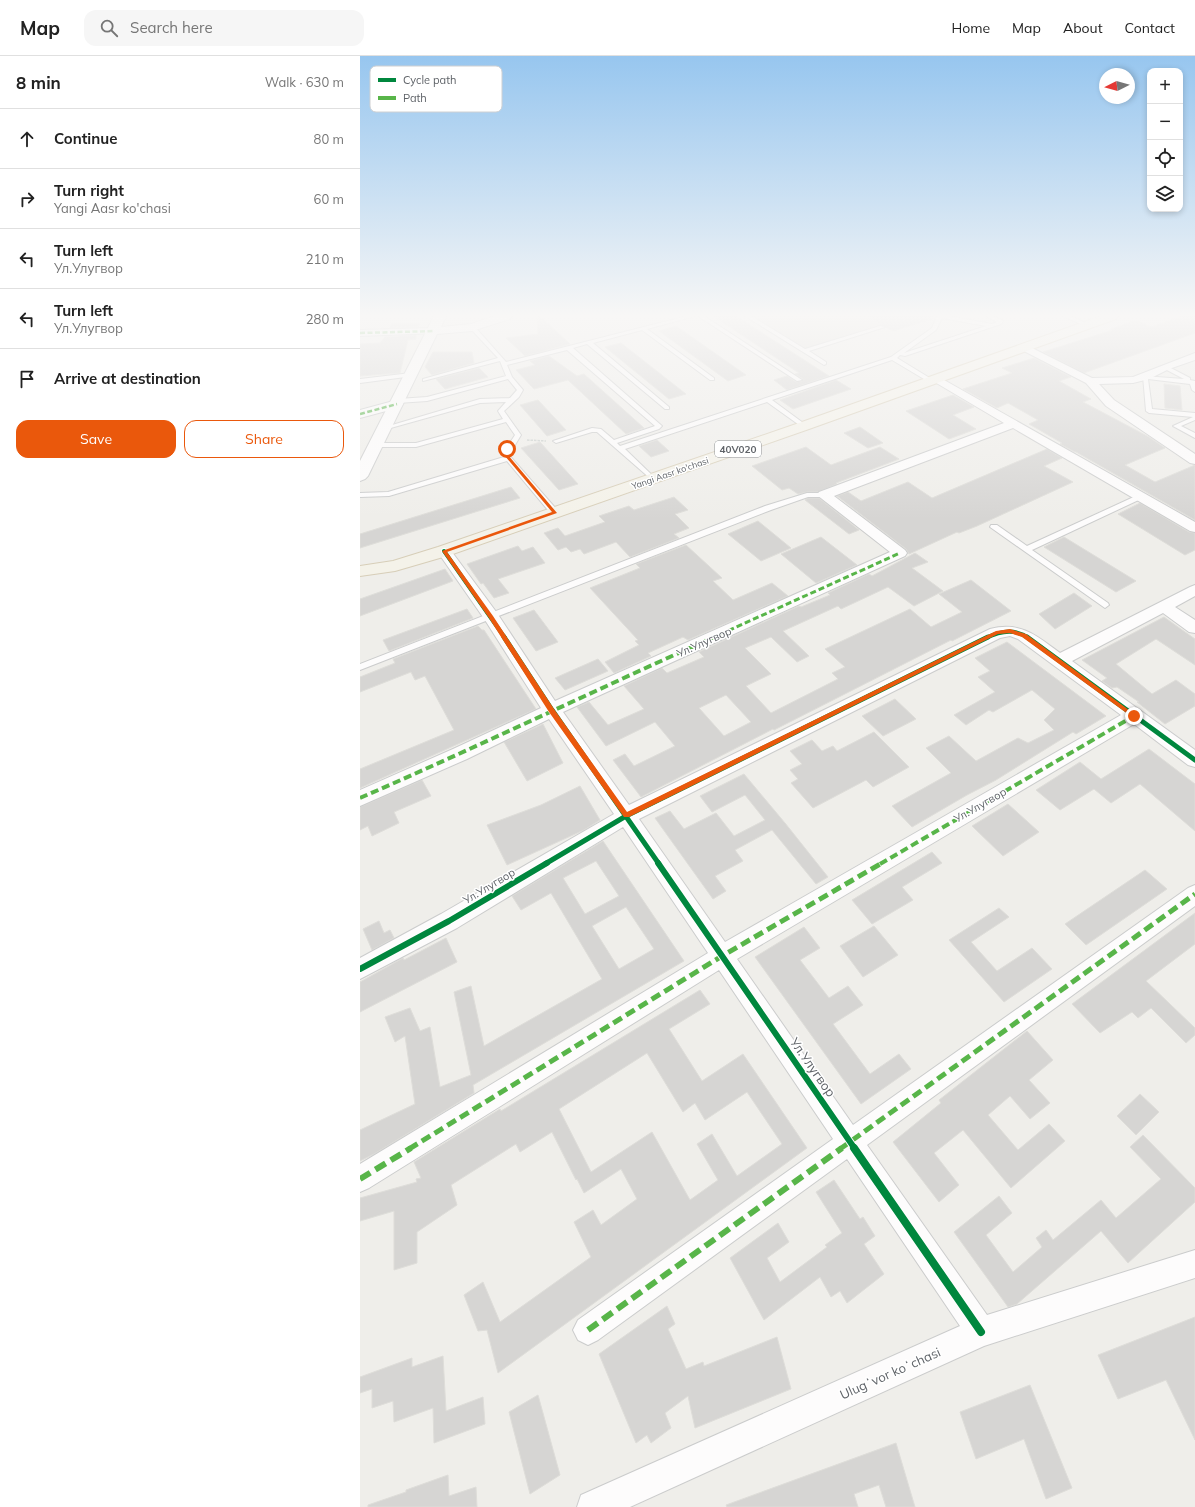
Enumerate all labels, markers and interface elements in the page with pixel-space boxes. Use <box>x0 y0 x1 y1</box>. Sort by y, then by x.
search box <box>84 10 364 46</box>
text: Map <box>20 16 60 40</box>
icon: search <box>98 17 120 39</box>
text: Search here <box>130 18 213 37</box>
text: Home <box>951 19 990 37</box>
text: Map <box>1012 19 1041 37</box>
text: About <box>1063 19 1103 37</box>
text: Contact <box>1125 19 1175 37</box>
legend <box>370 66 502 112</box>
north arrow <box>1099 68 1135 104</box>
map controls <box>1147 68 1183 212</box>
button: + <box>1147 68 1183 104</box>
text: 8 min <box>16 72 61 93</box>
text: Cycle path <box>403 73 456 87</box>
text: Walk · 630 m <box>265 74 344 90</box>
text: Path <box>403 91 427 105</box>
button: − <box>1147 104 1183 140</box>
icon: ahead <box>16 128 38 150</box>
text: Continue <box>54 129 117 148</box>
text: 80 m <box>314 131 344 147</box>
button: locate <box>1147 140 1183 176</box>
button: layers <box>1147 176 1183 212</box>
text: Turn right <box>54 181 124 200</box>
icon: right <box>16 188 38 210</box>
text: 60 m <box>314 191 344 207</box>
text: Yangi Aasr ko'chasi <box>54 200 171 216</box>
text: Turn left <box>54 241 113 260</box>
icon: left <box>16 248 38 270</box>
text: 210 m <box>306 251 344 267</box>
text: Ул.Улугвор <box>54 260 123 276</box>
text: Turn left <box>54 301 113 320</box>
icon: left <box>16 308 38 330</box>
text: 280 m <box>306 311 344 327</box>
text: Ул.Улугвор <box>54 320 123 336</box>
icon: arrive <box>16 368 38 390</box>
text: Arrive at destination <box>54 369 201 388</box>
button: Save <box>16 420 176 458</box>
button: Share <box>184 420 344 458</box>
route start <box>498 440 516 458</box>
road number: 40V020 <box>715 441 761 457</box>
street label: Yangi Aasr ko'chasi <box>629 455 710 492</box>
street label: Ул.Улугвор <box>674 624 734 661</box>
route end <box>1125 707 1143 725</box>
street label: Ул.Улугвор <box>950 784 1009 826</box>
street label: Ул.Улугвор <box>460 865 518 908</box>
street label: Ул.Улугвор <box>786 1033 839 1100</box>
street label: Ulugʻvor koʻchasi <box>837 1344 943 1402</box>

